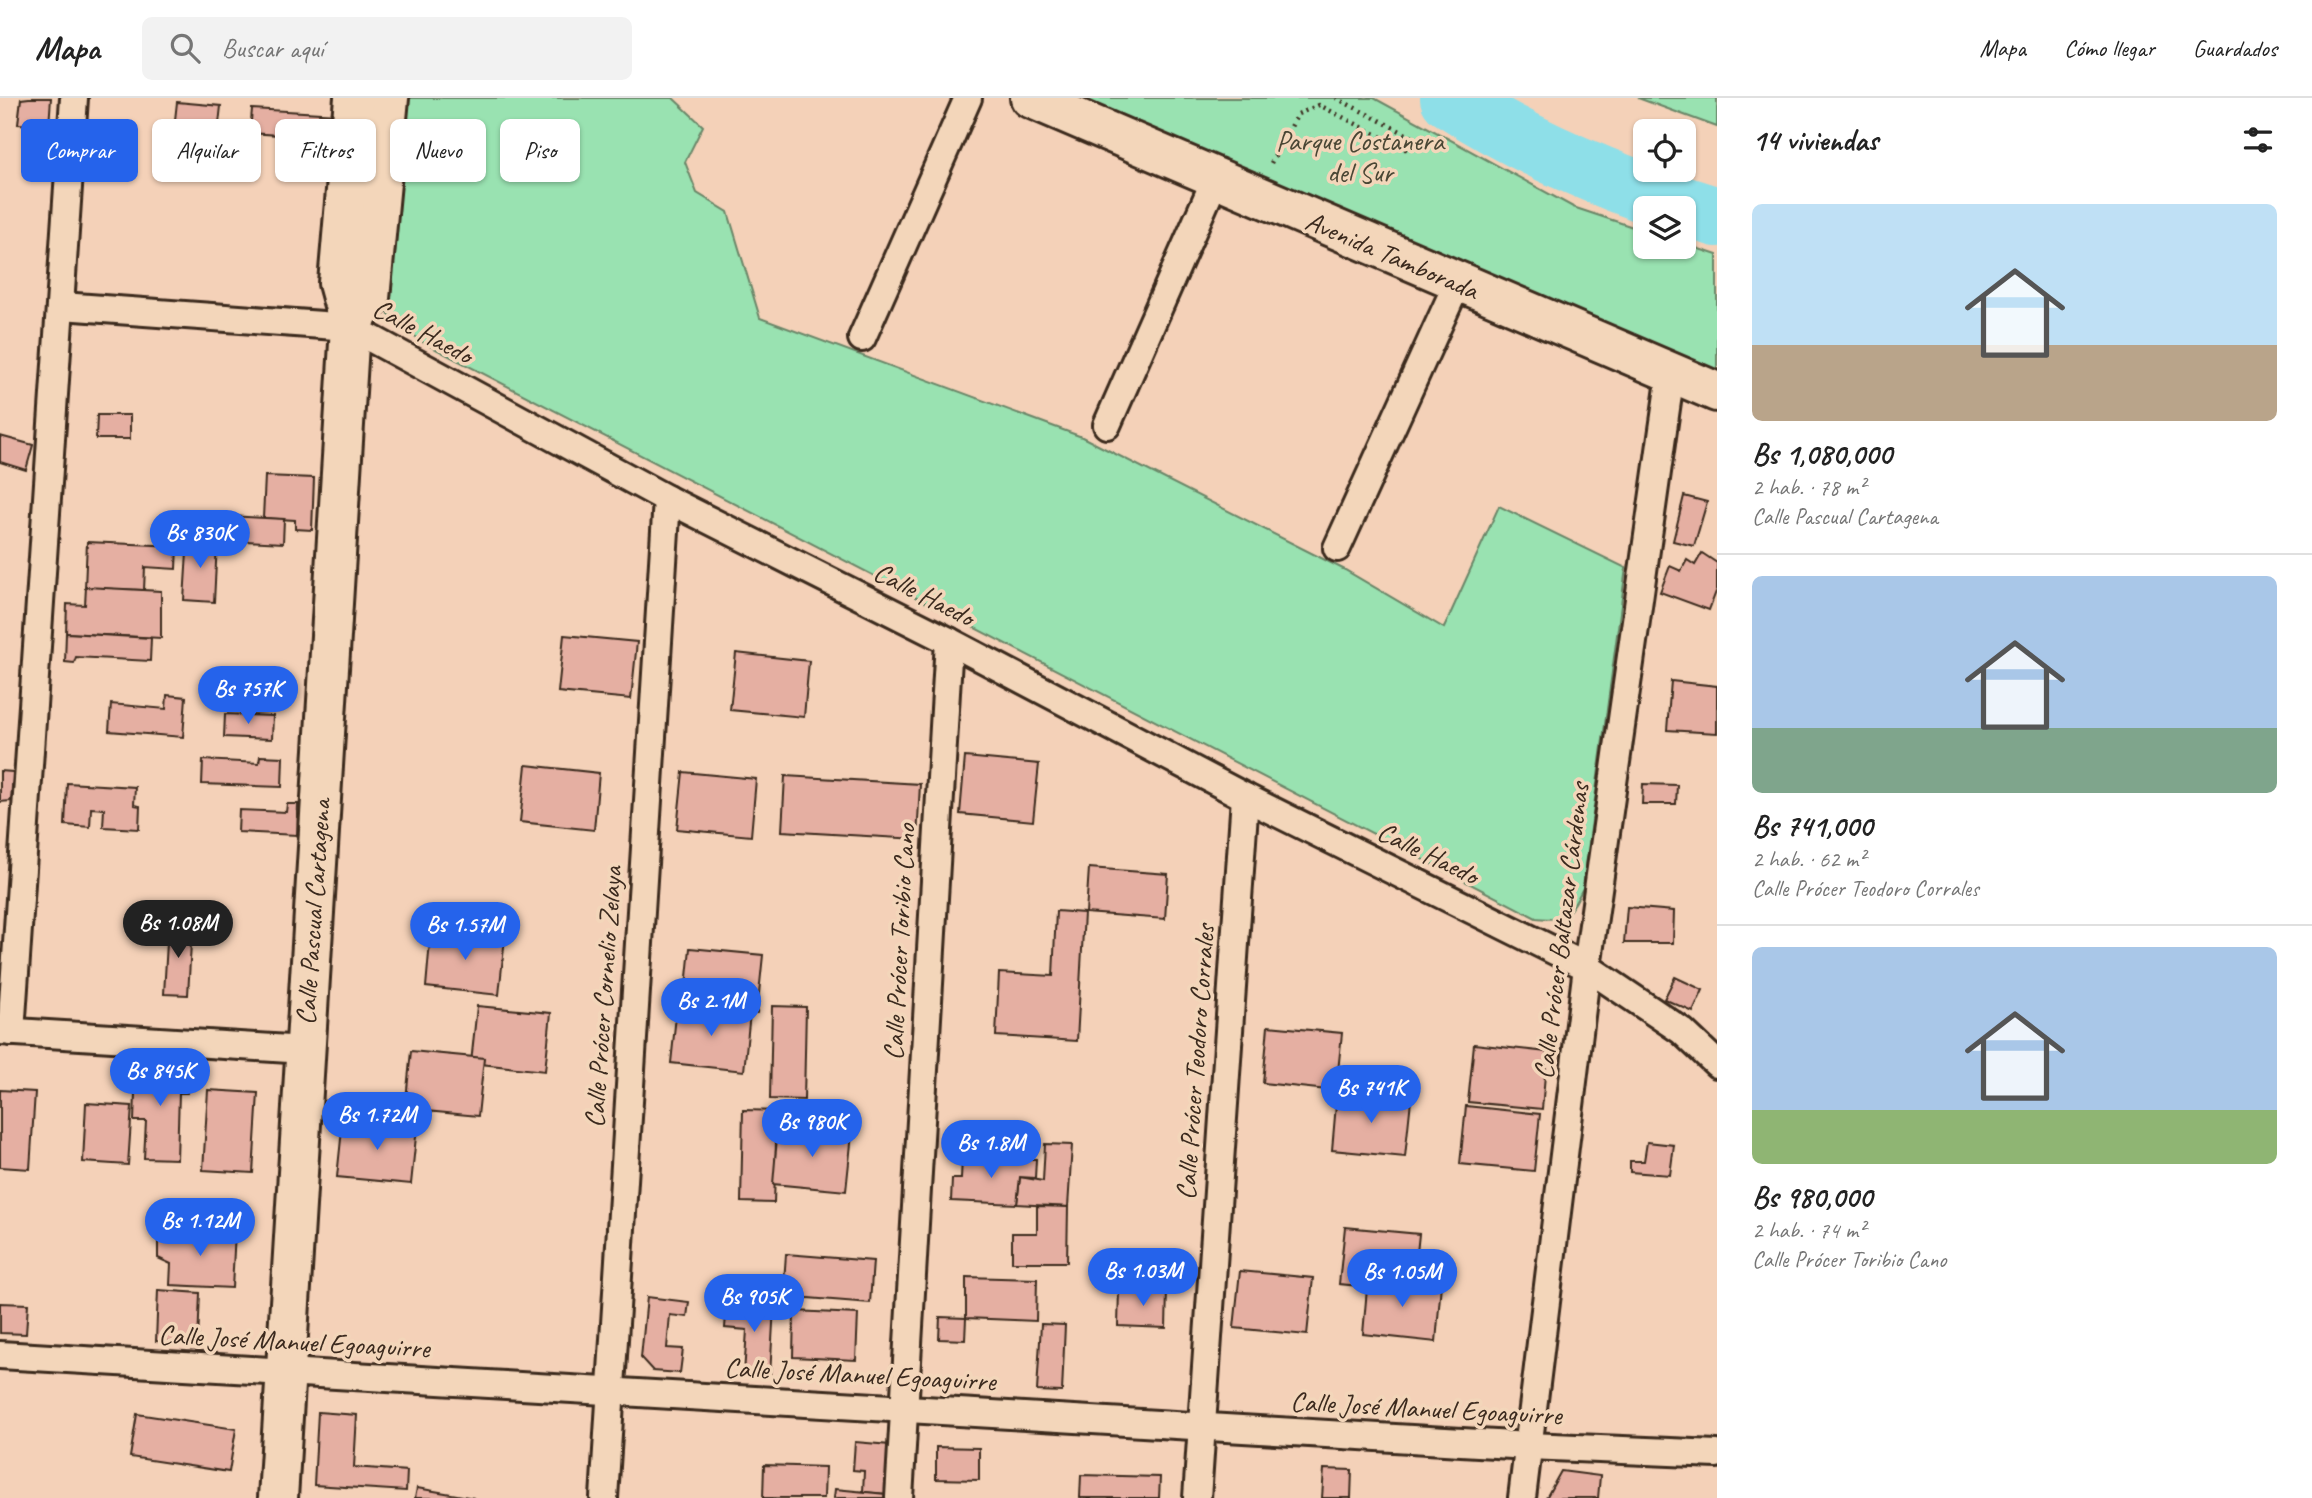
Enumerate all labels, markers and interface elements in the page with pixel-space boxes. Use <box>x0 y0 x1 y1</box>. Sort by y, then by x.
search box <box>142 17 632 80</box>
text: Mapa <box>35 27 100 69</box>
icon: search <box>166 29 204 67</box>
text: Buscar aquí <box>222 32 324 65</box>
text: Mapa <box>1979 33 2026 63</box>
text: Cómo llegar <box>2064 33 2155 63</box>
text: Guardados <box>2193 33 2277 63</box>
chip: Comprar <box>21 119 138 182</box>
chip: Alquilar <box>152 119 261 182</box>
chip: Filtros <box>275 119 376 182</box>
chip: Nuevo <box>390 119 486 182</box>
chip: Piso <box>500 119 580 182</box>
map controls <box>1633 119 1696 259</box>
button: locate <box>1633 119 1696 182</box>
text: 14 viviendas <box>1752 121 1878 159</box>
icon: filters <box>2239 121 2277 159</box>
park label: Parque Costanera del Sur <box>1276 123 1446 190</box>
button: layers <box>1633 196 1696 259</box>
street label: Avenida Tamborada <box>1300 203 1485 308</box>
icon: home <box>1952 250 2078 376</box>
street label: Calle Haedo <box>367 290 482 373</box>
text: Bs 1,080,000 <box>1752 435 1892 473</box>
text: 2 hab. · 78 m² <box>1752 473 1865 502</box>
text: Calle Pascual Cartagena <box>1752 502 1938 531</box>
pin: Bs 830K <box>135 510 265 570</box>
text: Bs 830K <box>166 518 234 547</box>
street label: Calle Haedo <box>868 554 983 636</box>
icon: home <box>1952 622 2078 748</box>
pin: Bs 757K <box>183 666 313 726</box>
text: Bs 757K <box>214 674 282 703</box>
street label: Calle Prócer Baltazar Cárdenas <box>1525 779 1597 1081</box>
street label: Calle Pascual Cartagena <box>288 796 339 1026</box>
text: Bs 741,000 <box>1752 807 1872 845</box>
street label: Calle Haedo <box>1372 814 1487 894</box>
street label: Calle Prócer Toribio Cano <box>875 821 923 1061</box>
text: 2 hab. · 62 m² <box>1752 845 1865 874</box>
street label: Calle Prócer Cornelio Zelaya <box>576 863 630 1129</box>
text: Calle Prócer Teodoro Corrales <box>1752 874 1979 903</box>
pin: Bs 1.08M <box>106 900 250 960</box>
pin: Bs 1.57M <box>393 902 537 962</box>
text: Bs 1.08M <box>139 908 217 937</box>
text: Bs 1.57M <box>426 910 504 939</box>
street label: Calle Prócer Teodoro Corrales <box>1168 921 1222 1201</box>
pin: Bs 2.1M <box>646 978 776 1038</box>
text: Bs 2.1M <box>677 986 745 1015</box>
icon: home <box>1952 993 2078 1119</box>
pin: Bs 845K <box>95 1048 225 1108</box>
text: Bs 845K <box>126 1056 194 1085</box>
pin: Bs 741K <box>1306 1066 1436 1125</box>
text: Bs 741K <box>1337 1073 1405 1102</box>
pin: Bs 1.72M <box>305 1093 449 1152</box>
text: Bs 1.72M <box>338 1100 416 1129</box>
pin: Bs 980K <box>747 1100 877 1159</box>
text: Bs 980K <box>778 1107 846 1136</box>
pin: Bs 1.8M <box>926 1121 1056 1180</box>
text: Bs 1.8M <box>957 1128 1025 1157</box>
text: Bs 980,000 <box>1752 1178 1872 1216</box>
pin: Bs 1.12M <box>128 1198 272 1258</box>
text: Bs 1.12M <box>161 1206 239 1235</box>
text: 2 hab. · 74 m² <box>1752 1216 1865 1245</box>
text: Calle Prócer Toribio Cano <box>1752 1245 1946 1274</box>
pin: Bs 1.03M <box>1071 1248 1215 1308</box>
pin: Bs 1.05M <box>1330 1250 1474 1309</box>
text: Bs 1.03M <box>1104 1256 1182 1285</box>
text: Bs 1.05M <box>1363 1257 1441 1286</box>
pin: Bs 905K <box>689 1274 819 1334</box>
text: Bs 905K <box>720 1282 788 1311</box>
street label: Calle José Manuel Egoaguirre <box>158 1316 432 1366</box>
street label: Calle José Manuel Egoaguirre <box>724 1349 998 1399</box>
street label: Calle José Manuel Egoaguirre <box>1290 1383 1564 1433</box>

